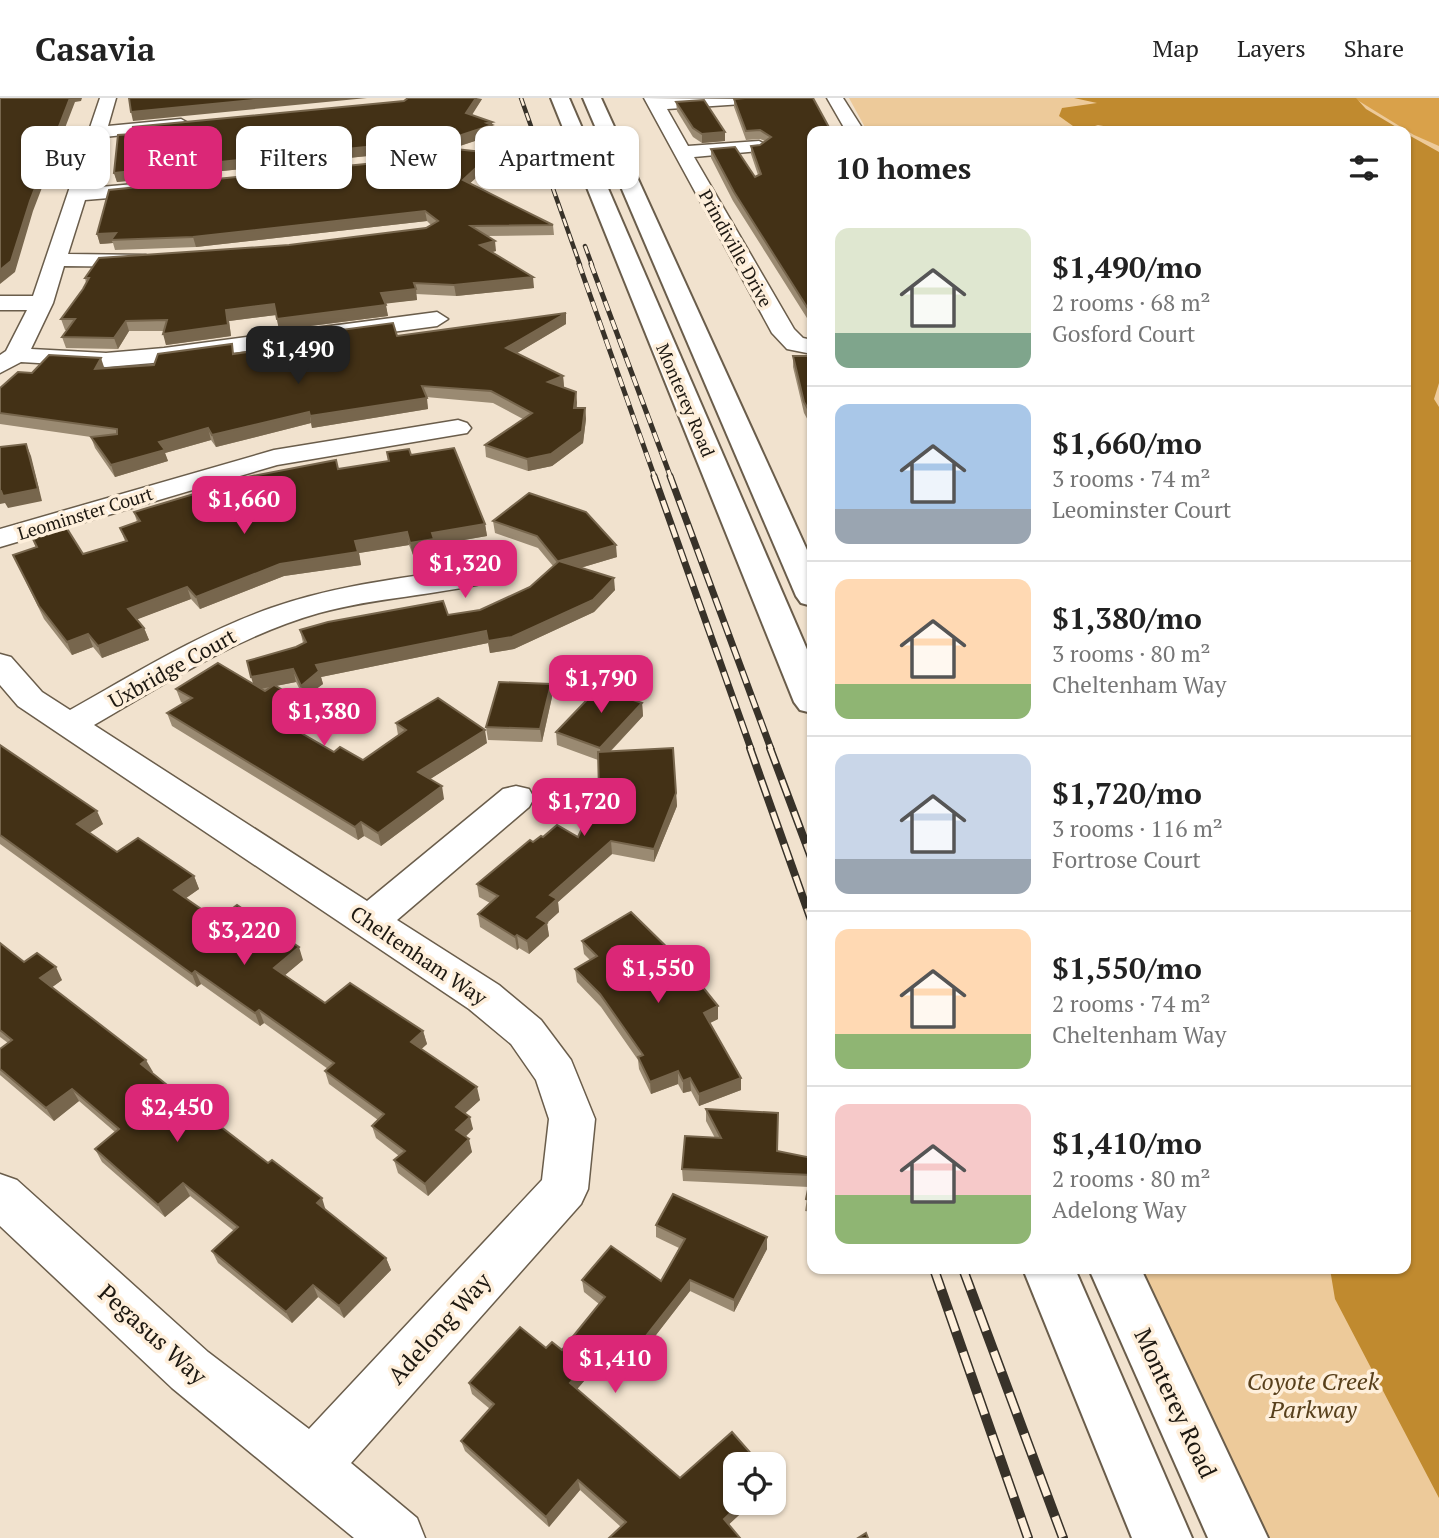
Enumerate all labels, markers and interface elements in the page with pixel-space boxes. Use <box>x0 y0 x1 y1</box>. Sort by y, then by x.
text: Casavia <box>35 27 155 70</box>
text: Map <box>1152 32 1199 64</box>
text: Layers <box>1237 32 1306 64</box>
text: Share <box>1344 32 1404 64</box>
chip: Buy <box>21 126 110 189</box>
chip: Rent <box>124 126 222 189</box>
chip: Filters <box>236 126 352 189</box>
chip: New <box>366 126 461 189</box>
chip: Apartment <box>475 126 639 189</box>
text: 10 homes <box>835 148 971 188</box>
icon: filters <box>1345 149 1383 187</box>
street label: Prindiville Drive <box>694 185 778 311</box>
text: $1,490/mo <box>1052 247 1202 287</box>
icon: home <box>891 256 975 340</box>
text: 2 rooms · 68 m² <box>1052 287 1211 318</box>
text: Gosford Court <box>1052 318 1195 349</box>
pin: $1,490 <box>241 327 355 386</box>
text: $1,490 <box>262 333 334 364</box>
street label: Monterey Road <box>651 340 721 461</box>
text: $1,660/mo <box>1052 423 1202 463</box>
icon: home <box>891 432 975 516</box>
text: 3 rooms · 74 m² <box>1052 463 1211 494</box>
pin: $1,660 <box>187 476 301 536</box>
street label: Leominster Court <box>14 481 156 545</box>
text: $1,660 <box>208 483 280 514</box>
text: Leominster Court <box>1052 494 1231 525</box>
pin: $1,320 <box>408 540 522 600</box>
text: $1,320 <box>429 547 501 578</box>
text: $1,380/mo <box>1052 598 1202 638</box>
icon: home <box>891 607 975 691</box>
street label: Uxbridge Court <box>103 621 241 715</box>
text: 3 rooms · 80 m² <box>1052 638 1211 669</box>
pin: $1,790 <box>544 656 658 715</box>
text: $1,790 <box>565 662 637 693</box>
text: Cheltenham Way <box>1052 669 1226 700</box>
pin: $1,380 <box>267 688 381 748</box>
text: $1,380 <box>288 695 360 726</box>
text: $1,720/mo <box>1052 773 1202 813</box>
pin: $1,720 <box>527 778 641 838</box>
icon: home <box>891 782 975 866</box>
text: $1,720 <box>548 785 620 816</box>
text: 3 rooms · 116 m² <box>1052 813 1223 844</box>
text: Fortrose Court <box>1052 844 1201 875</box>
street label: Cheltenham Way <box>345 899 493 1011</box>
pin: $3,220 <box>187 908 301 967</box>
text: $3,220 <box>208 914 280 945</box>
pin: $1,550 <box>601 946 715 1005</box>
text: $1,550/mo <box>1052 948 1202 988</box>
text: $1,550 <box>622 952 694 983</box>
icon: home <box>891 957 975 1041</box>
text: 2 rooms · 74 m² <box>1052 988 1211 1019</box>
text: Cheltenham Way <box>1052 1019 1226 1050</box>
pin: $2,450 <box>120 1084 234 1144</box>
text: $2,450 <box>141 1091 213 1122</box>
text: $1,410/mo <box>1052 1123 1202 1163</box>
icon: home <box>891 1132 975 1216</box>
text: 2 rooms · 80 m² <box>1052 1163 1211 1194</box>
text: Adelong Way <box>1052 1194 1186 1225</box>
street label: Adelong Way <box>380 1265 498 1391</box>
street label: Pegasus Way <box>92 1277 215 1392</box>
street label: Monterey Road <box>1127 1323 1225 1483</box>
pin: $1,410 <box>558 1336 672 1395</box>
text: $1,410 <box>579 1342 651 1373</box>
park label: Coyote Creek Parkway <box>1247 1365 1380 1425</box>
map controls <box>723 1452 786 1515</box>
button: locate <box>723 1452 786 1515</box>

